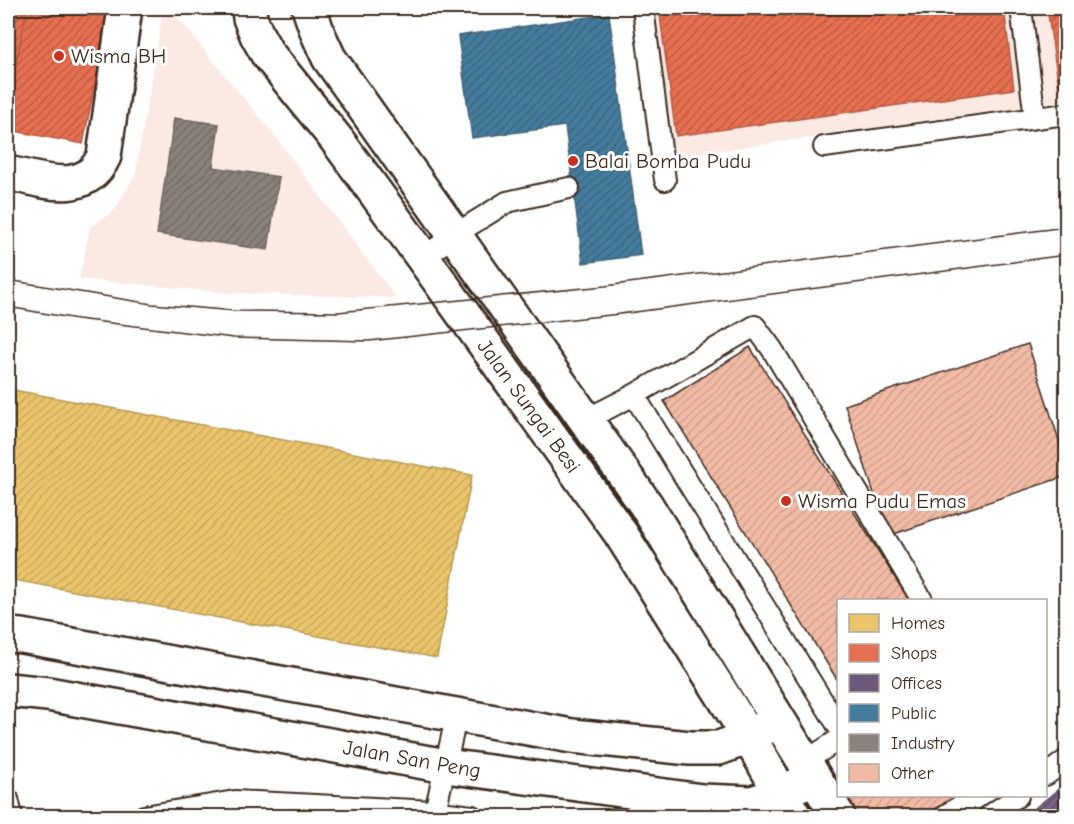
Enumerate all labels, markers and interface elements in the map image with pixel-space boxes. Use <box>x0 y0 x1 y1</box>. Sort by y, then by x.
place label: Wisma BH <box>71 44 166 68</box>
marker: Wisma BH <box>52 49 66 63</box>
place label: Balai Bomba Pudu <box>585 149 751 173</box>
marker: Balai Bomba Pudu <box>566 154 580 168</box>
street label: Jalan Sungai Besi <box>472 335 586 477</box>
place label: Wisma Pudu Emas <box>798 489 966 513</box>
marker: Wisma Pudu Emas <box>779 494 793 508</box>
legend <box>837 599 1047 797</box>
text: Homes <box>891 613 945 634</box>
text: Shops <box>891 643 937 664</box>
text: Offices <box>891 673 942 694</box>
text: Public <box>891 703 937 724</box>
text: Industry <box>891 733 956 754</box>
street label: Jalan San Peng <box>341 735 483 783</box>
text: Other <box>891 763 934 784</box>

